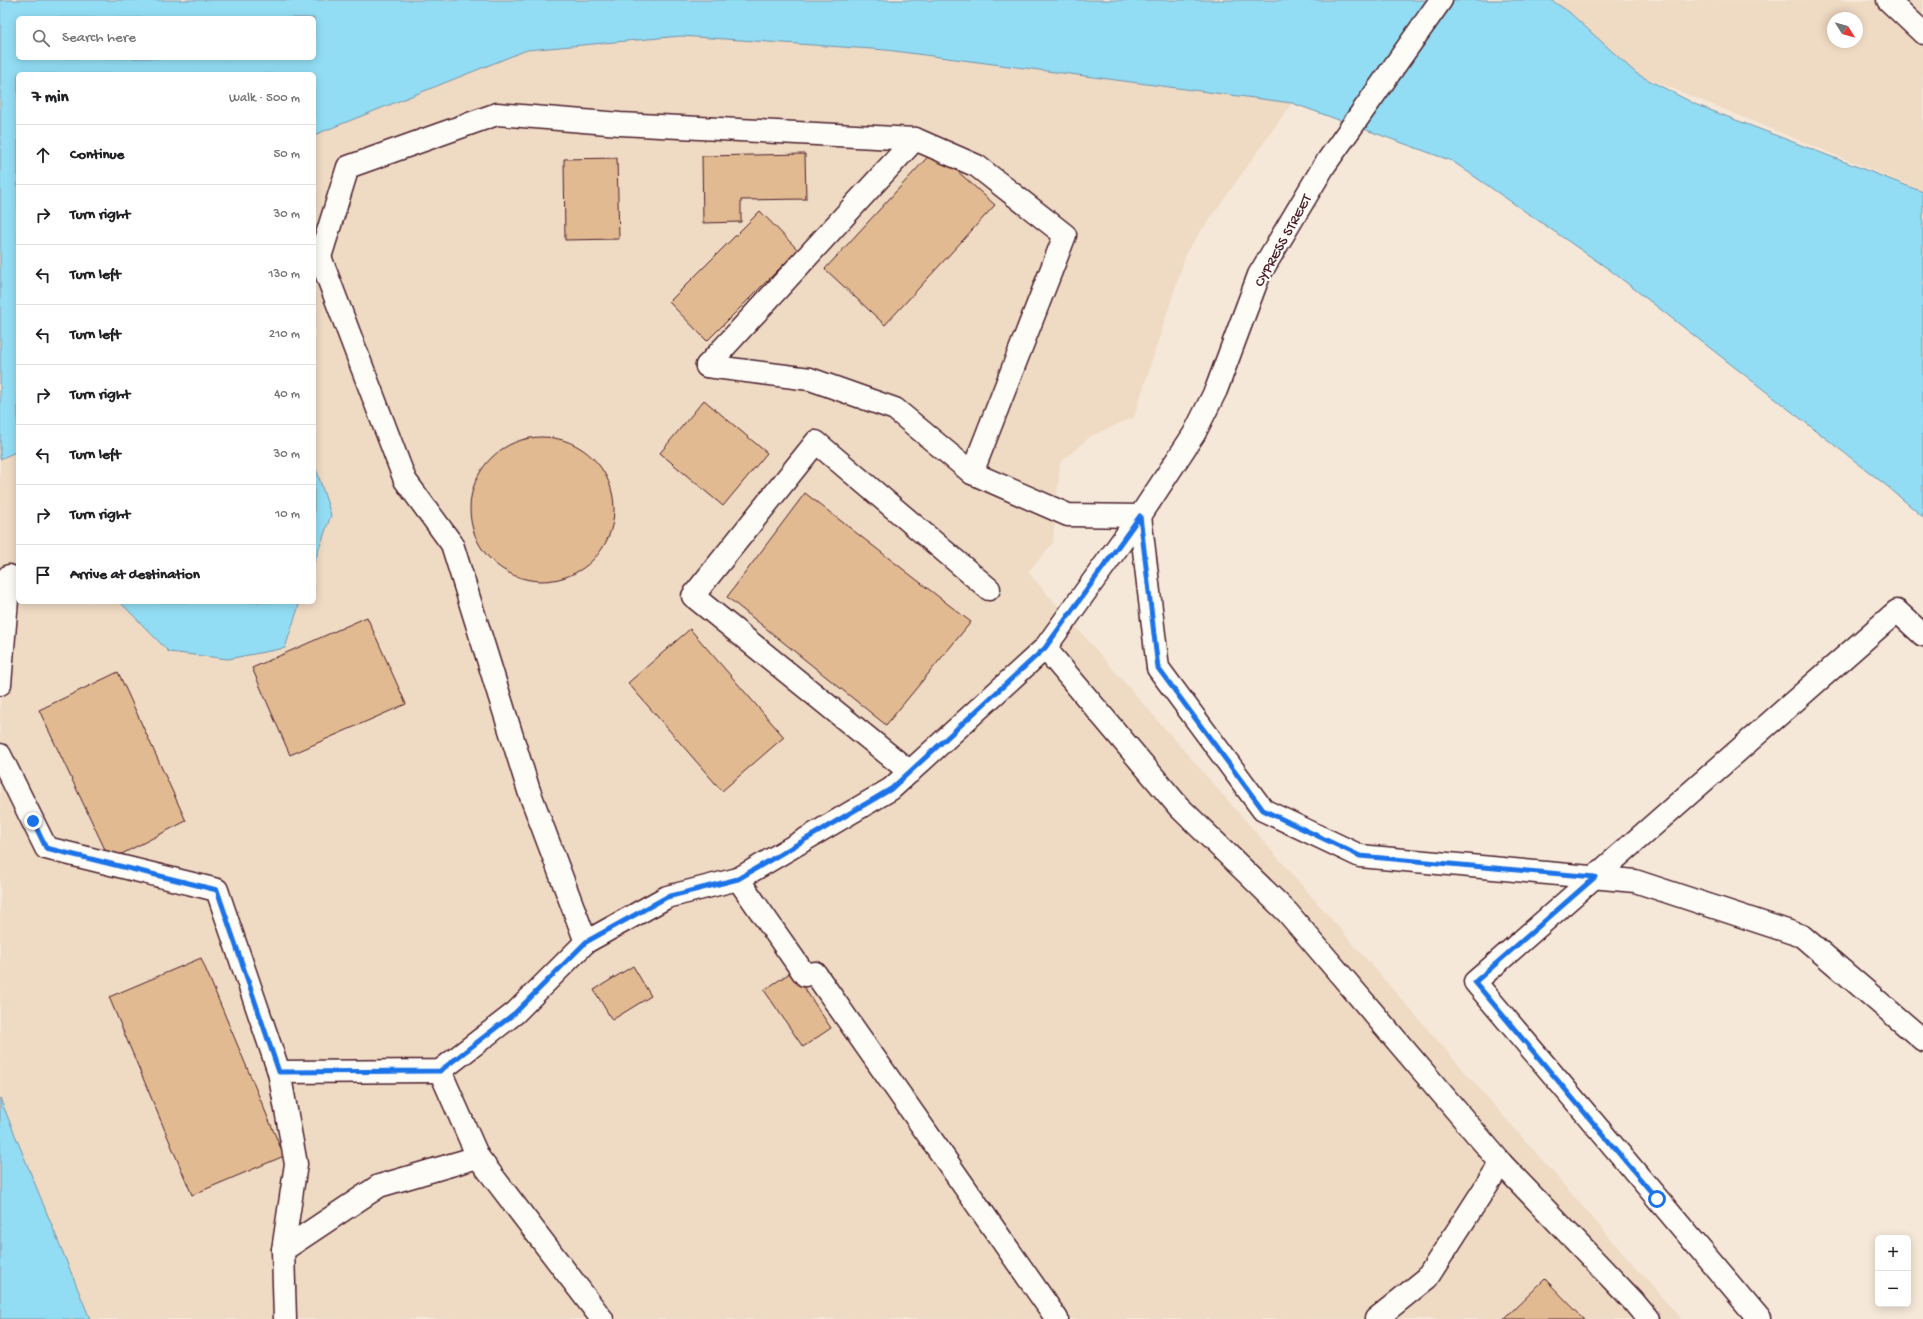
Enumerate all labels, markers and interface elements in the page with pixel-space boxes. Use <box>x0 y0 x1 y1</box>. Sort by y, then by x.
north arrow <box>1827 12 1863 48</box>
search box <box>16 16 316 60</box>
icon: search <box>30 27 52 49</box>
text: Search here <box>62 29 136 47</box>
text: 7 min <box>32 88 69 108</box>
text: Walk · 500 m <box>229 91 300 106</box>
icon: ahead <box>32 144 54 166</box>
text: Continue <box>70 146 124 164</box>
text: 50 m <box>273 147 300 162</box>
street label: CYPRESS STREET <box>1251 190 1317 290</box>
icon: right <box>32 204 54 226</box>
text: Turn right <box>70 206 130 224</box>
text: 30 m <box>274 207 300 222</box>
icon: left <box>32 264 54 286</box>
text: Turn left <box>70 266 121 284</box>
text: 130 m <box>268 267 300 282</box>
icon: left <box>32 324 54 346</box>
text: Turn left <box>70 326 121 344</box>
text: 210 m <box>269 327 300 342</box>
icon: right <box>32 384 54 406</box>
text: Turn right <box>70 386 130 404</box>
text: 40 m <box>274 387 300 402</box>
icon: left <box>32 444 54 466</box>
text: Turn left <box>70 446 121 464</box>
text: 30 m <box>274 447 300 462</box>
icon: right <box>32 504 54 526</box>
text: Turn right <box>70 506 130 524</box>
text: 10 m <box>275 507 300 522</box>
icon: arrive <box>32 564 54 586</box>
text: Arrive at destination <box>70 566 200 584</box>
route end <box>24 812 42 830</box>
route start <box>1648 1190 1666 1208</box>
map controls <box>1875 1235 1911 1307</box>
button: + <box>1875 1235 1911 1271</box>
button: − <box>1875 1271 1911 1307</box>

